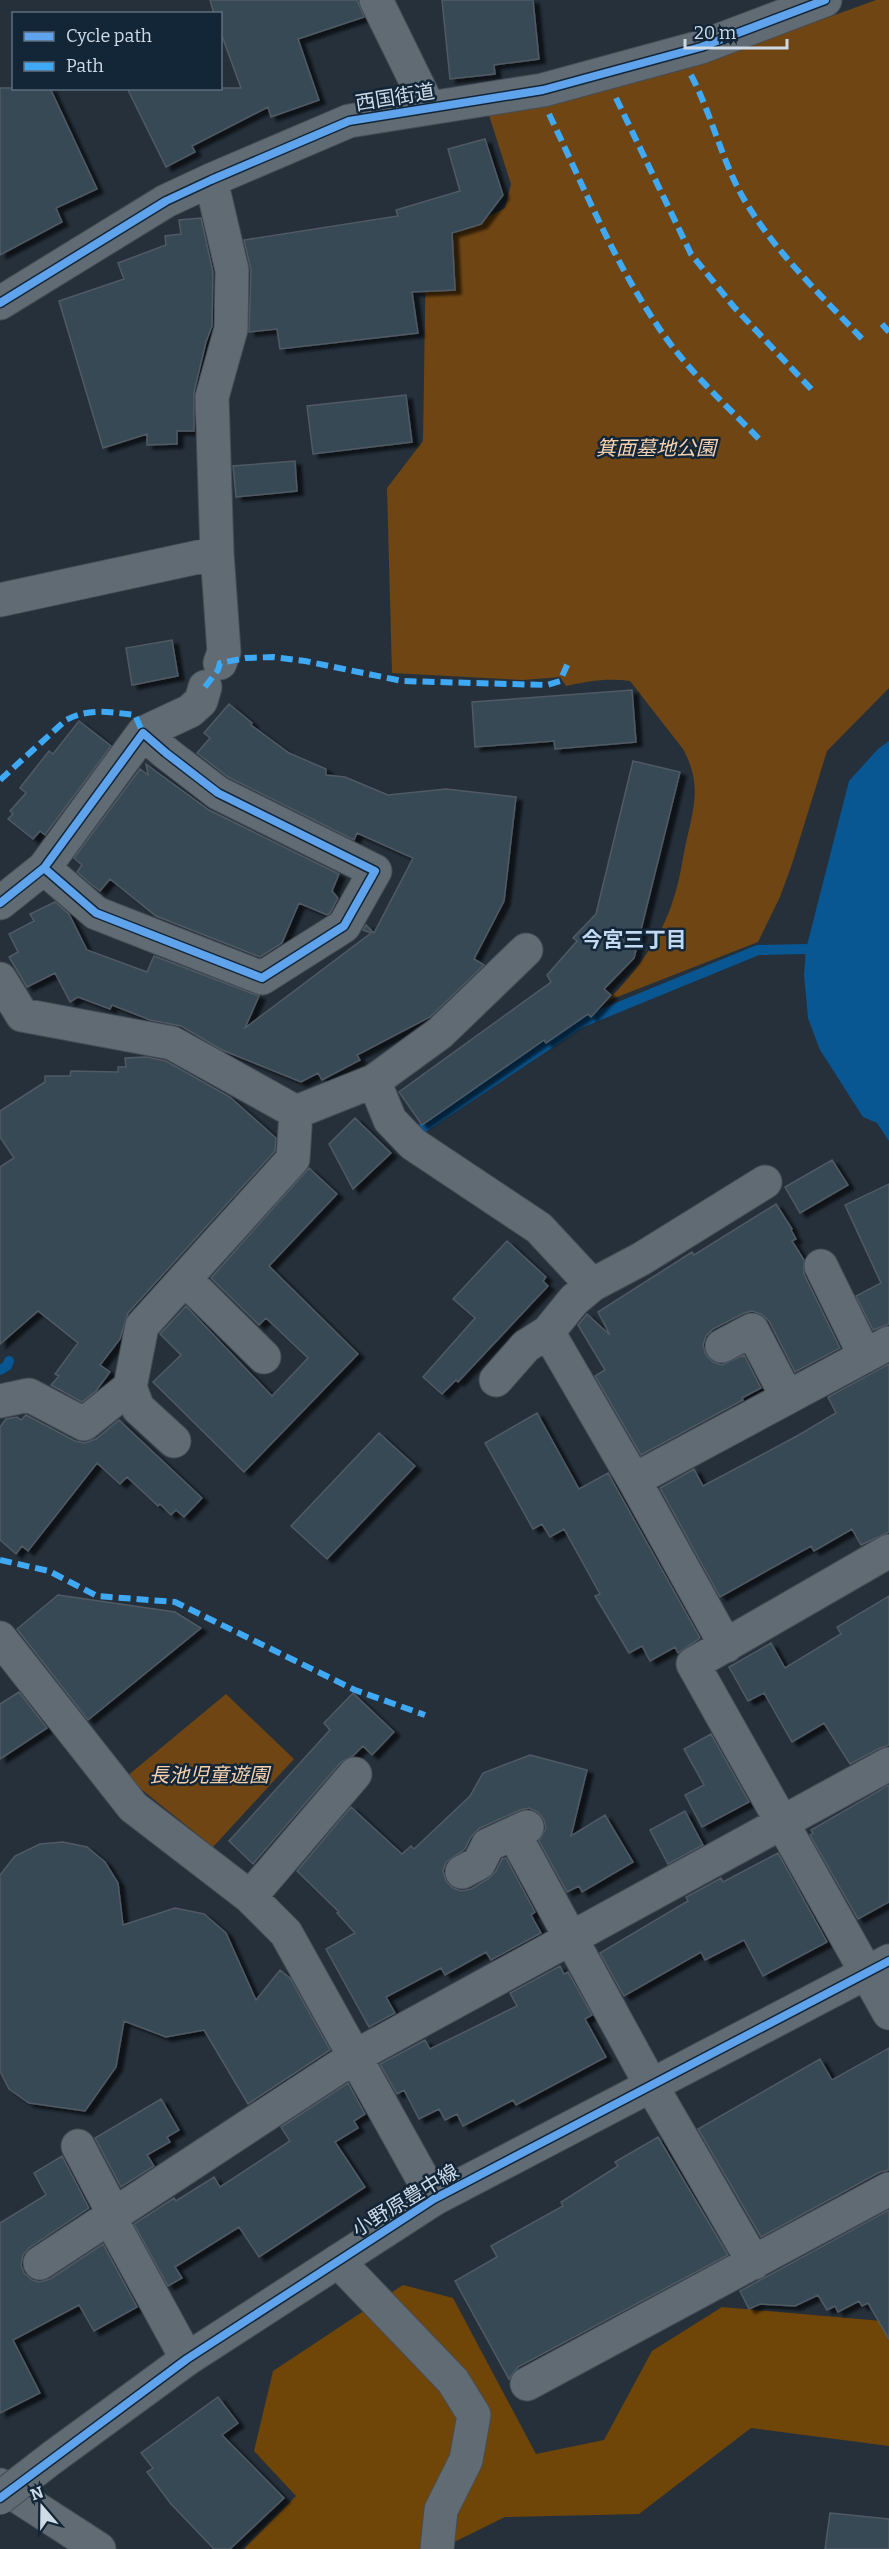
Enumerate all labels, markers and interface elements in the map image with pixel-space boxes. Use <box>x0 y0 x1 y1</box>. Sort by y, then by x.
legend <box>12 12 222 90</box>
scale bar <box>685 12 787 50</box>
text: 20 m <box>694 22 736 44</box>
text: Cycle path <box>66 25 152 47</box>
text: Path <box>66 55 104 77</box>
street label: 西国街道 <box>354 79 436 115</box>
park label: 箕面墓地公園 <box>596 436 719 460</box>
district label: 今宮三丁目 <box>582 927 687 953</box>
park label: 長池児童遊園 <box>149 1763 272 1787</box>
street label: 小野原豊中線 <box>347 2159 463 2241</box>
north arrow <box>12 2477 72 2537</box>
text: N <box>28 2482 46 2504</box>

